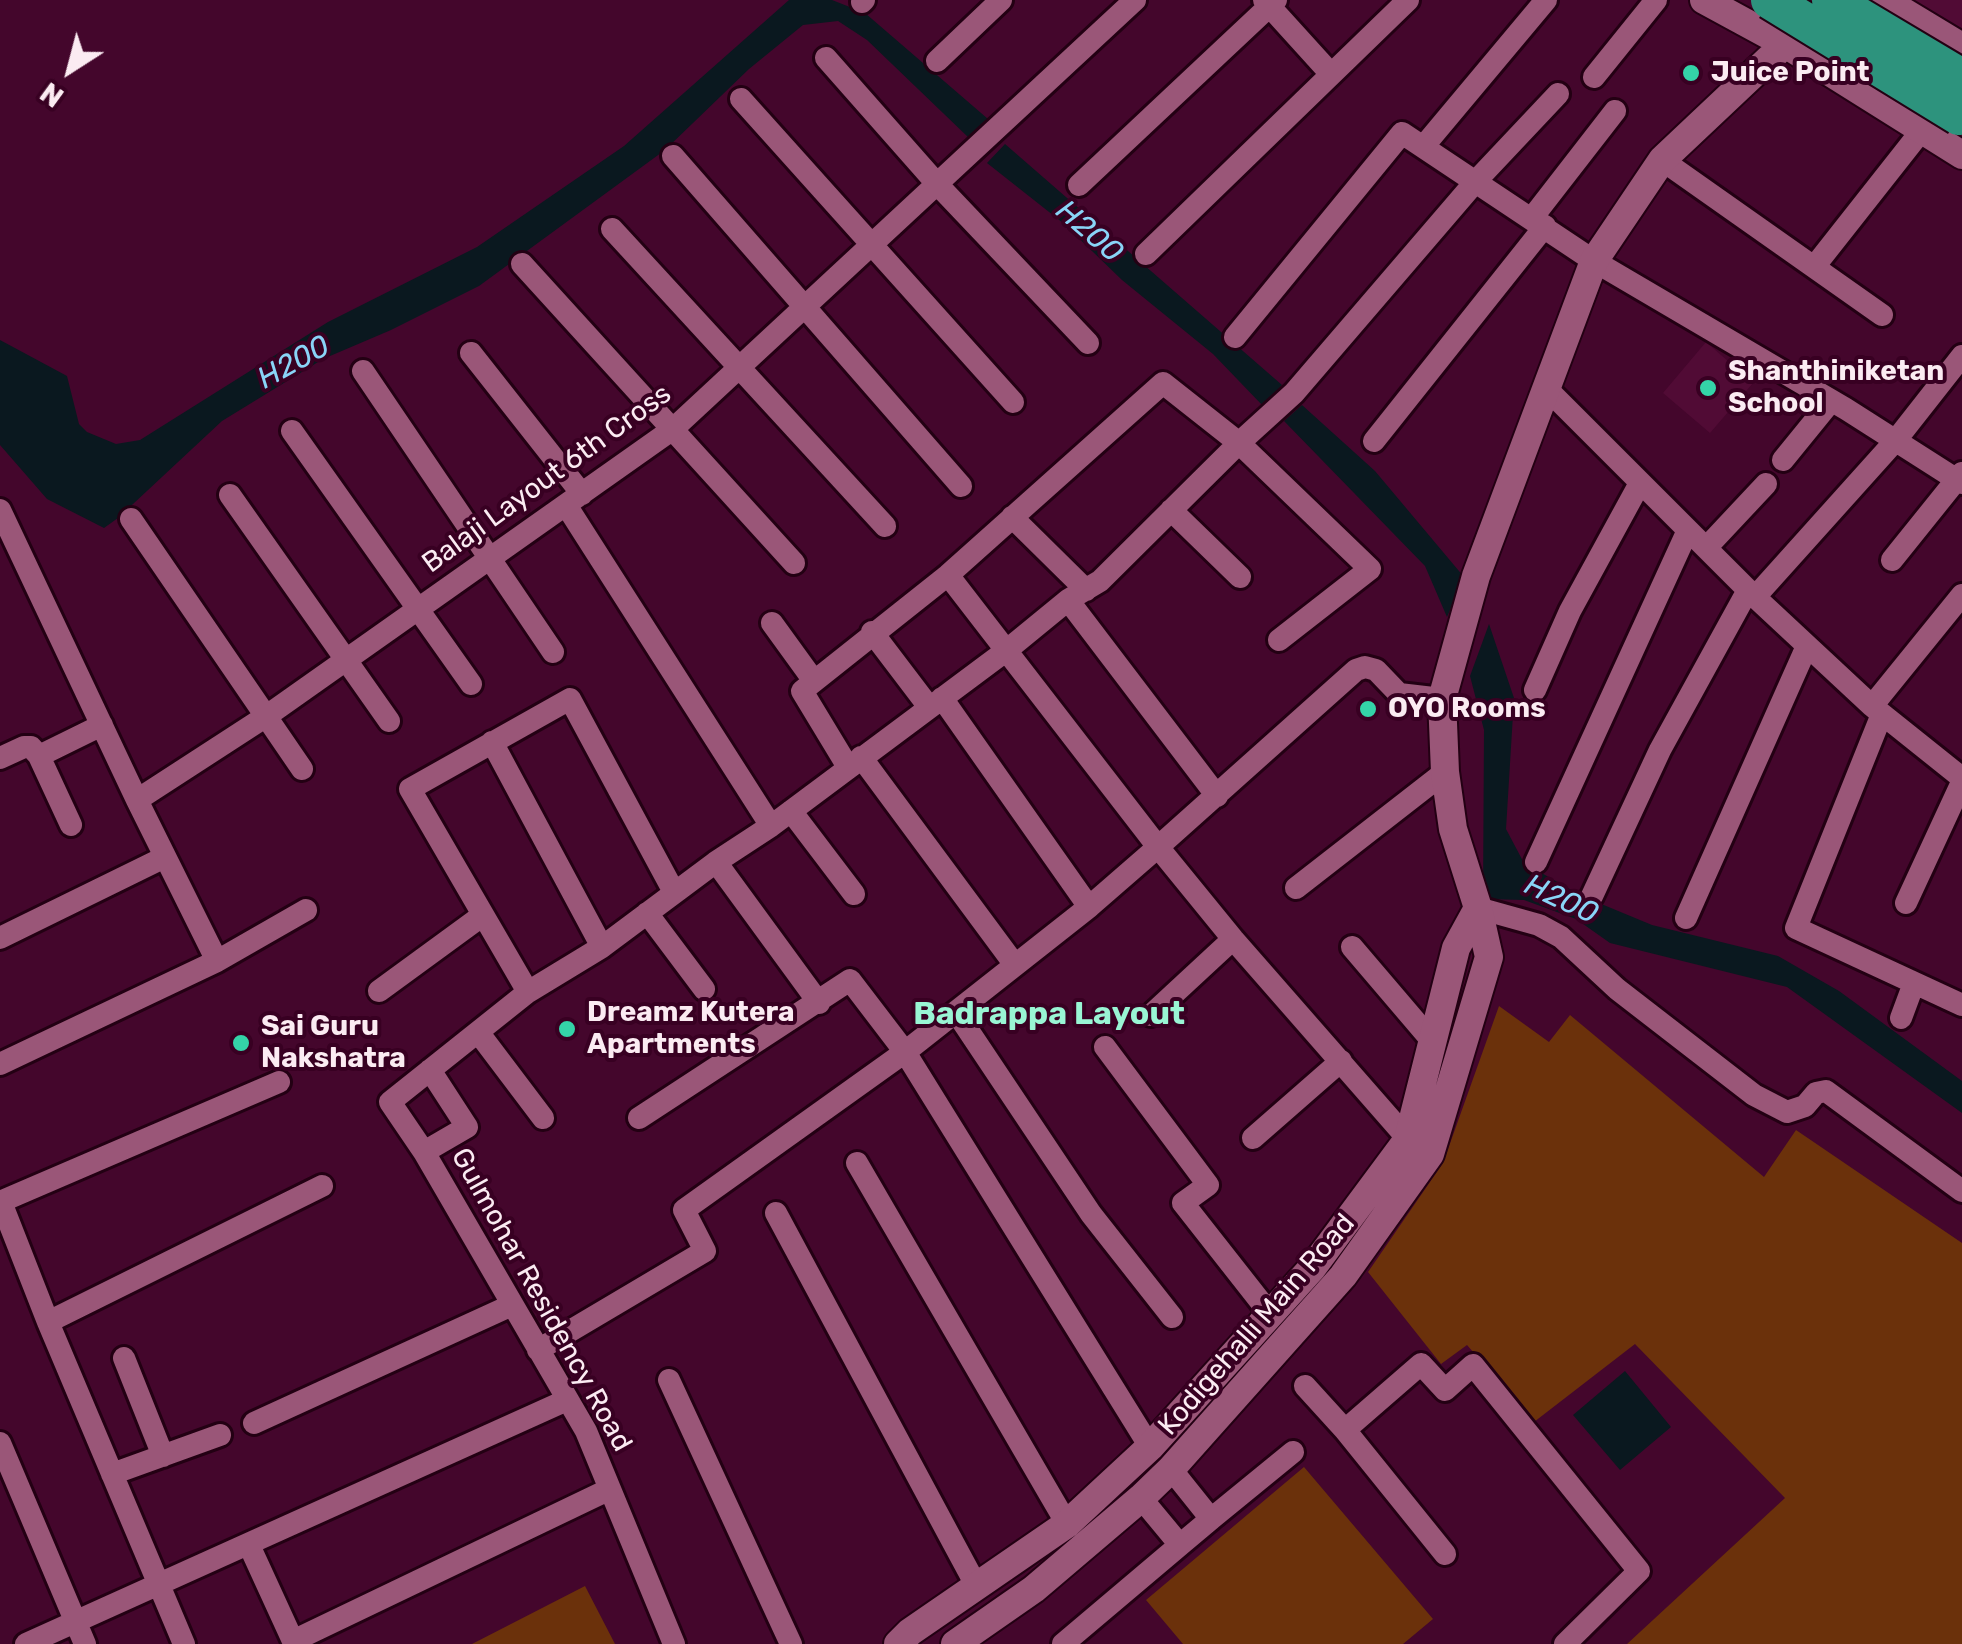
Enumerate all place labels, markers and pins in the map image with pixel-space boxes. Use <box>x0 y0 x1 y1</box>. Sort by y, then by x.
place label: Juice Point <box>1711 56 1870 90</box>
marker: Juice Point <box>1680 62 1702 84</box>
place label: Shanthiniketan School <box>1728 355 1944 421</box>
marker: Shanthiniketan School <box>1697 377 1719 399</box>
place label: OYO Rooms <box>1388 692 1546 726</box>
marker: OYO Rooms <box>1357 698 1379 720</box>
place label: Dreamz Kutera Apartments <box>587 996 795 1062</box>
place label: Sai Guru Nakshatra <box>261 1010 406 1076</box>
marker: Dreamz Kutera Apartments <box>556 1018 578 1040</box>
marker: Sai Guru Nakshatra <box>230 1032 252 1054</box>

